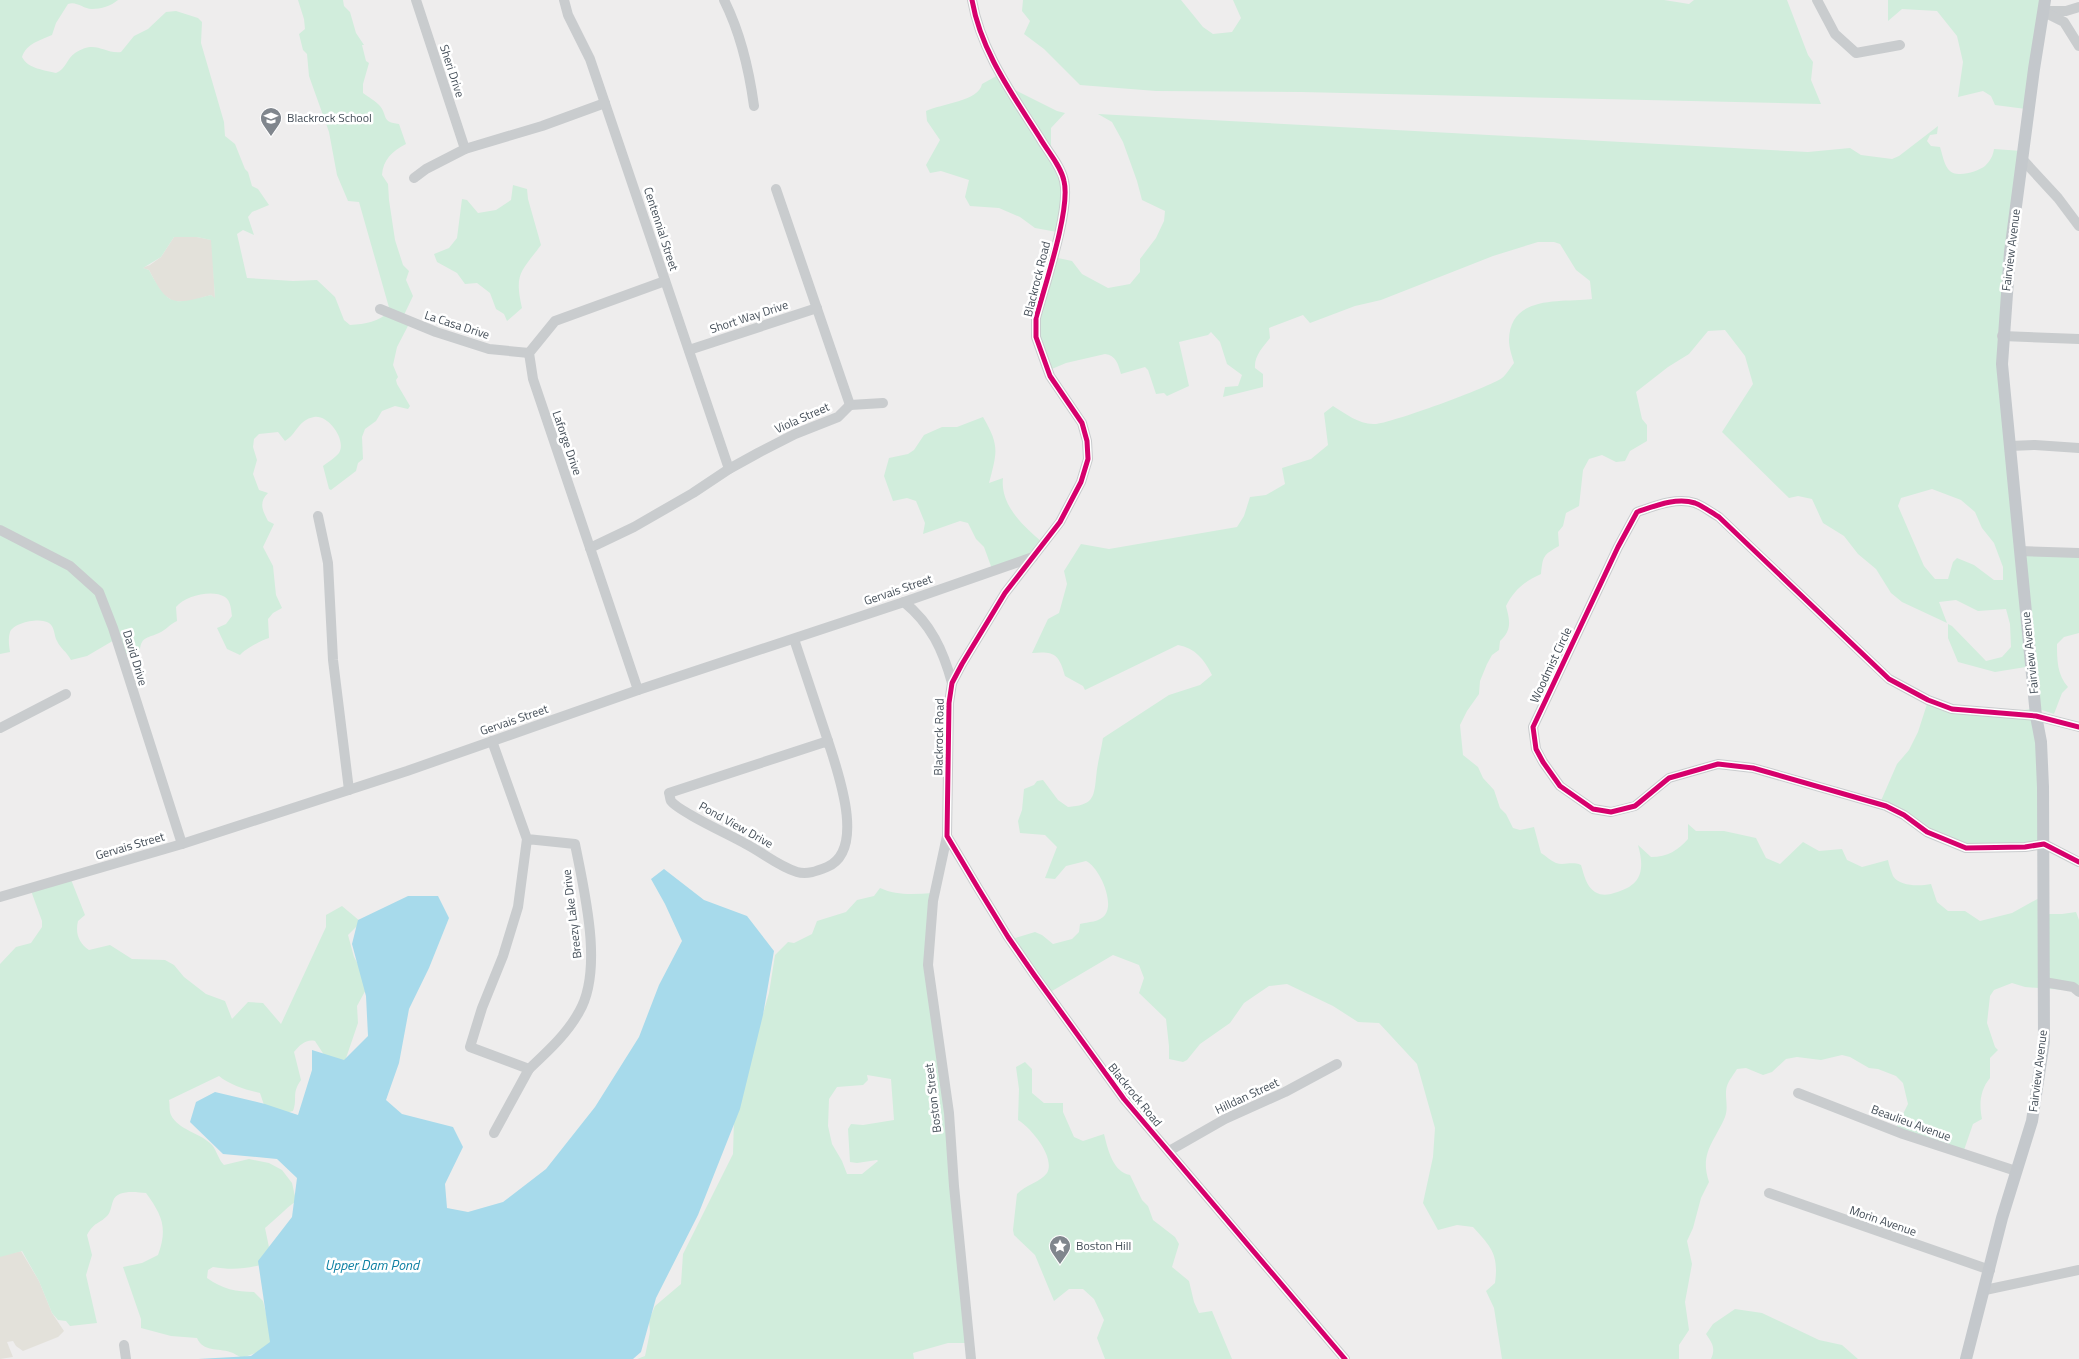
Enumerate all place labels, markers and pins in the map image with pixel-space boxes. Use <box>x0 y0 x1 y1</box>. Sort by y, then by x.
school or university icon: Blackrock School <box>259 106 283 137</box>
place label: Blackrock School <box>287 108 372 127</box>
place icon: Boston Hill <box>1048 1234 1072 1265</box>
place label: Boston Hill <box>1076 1236 1131 1255</box>

